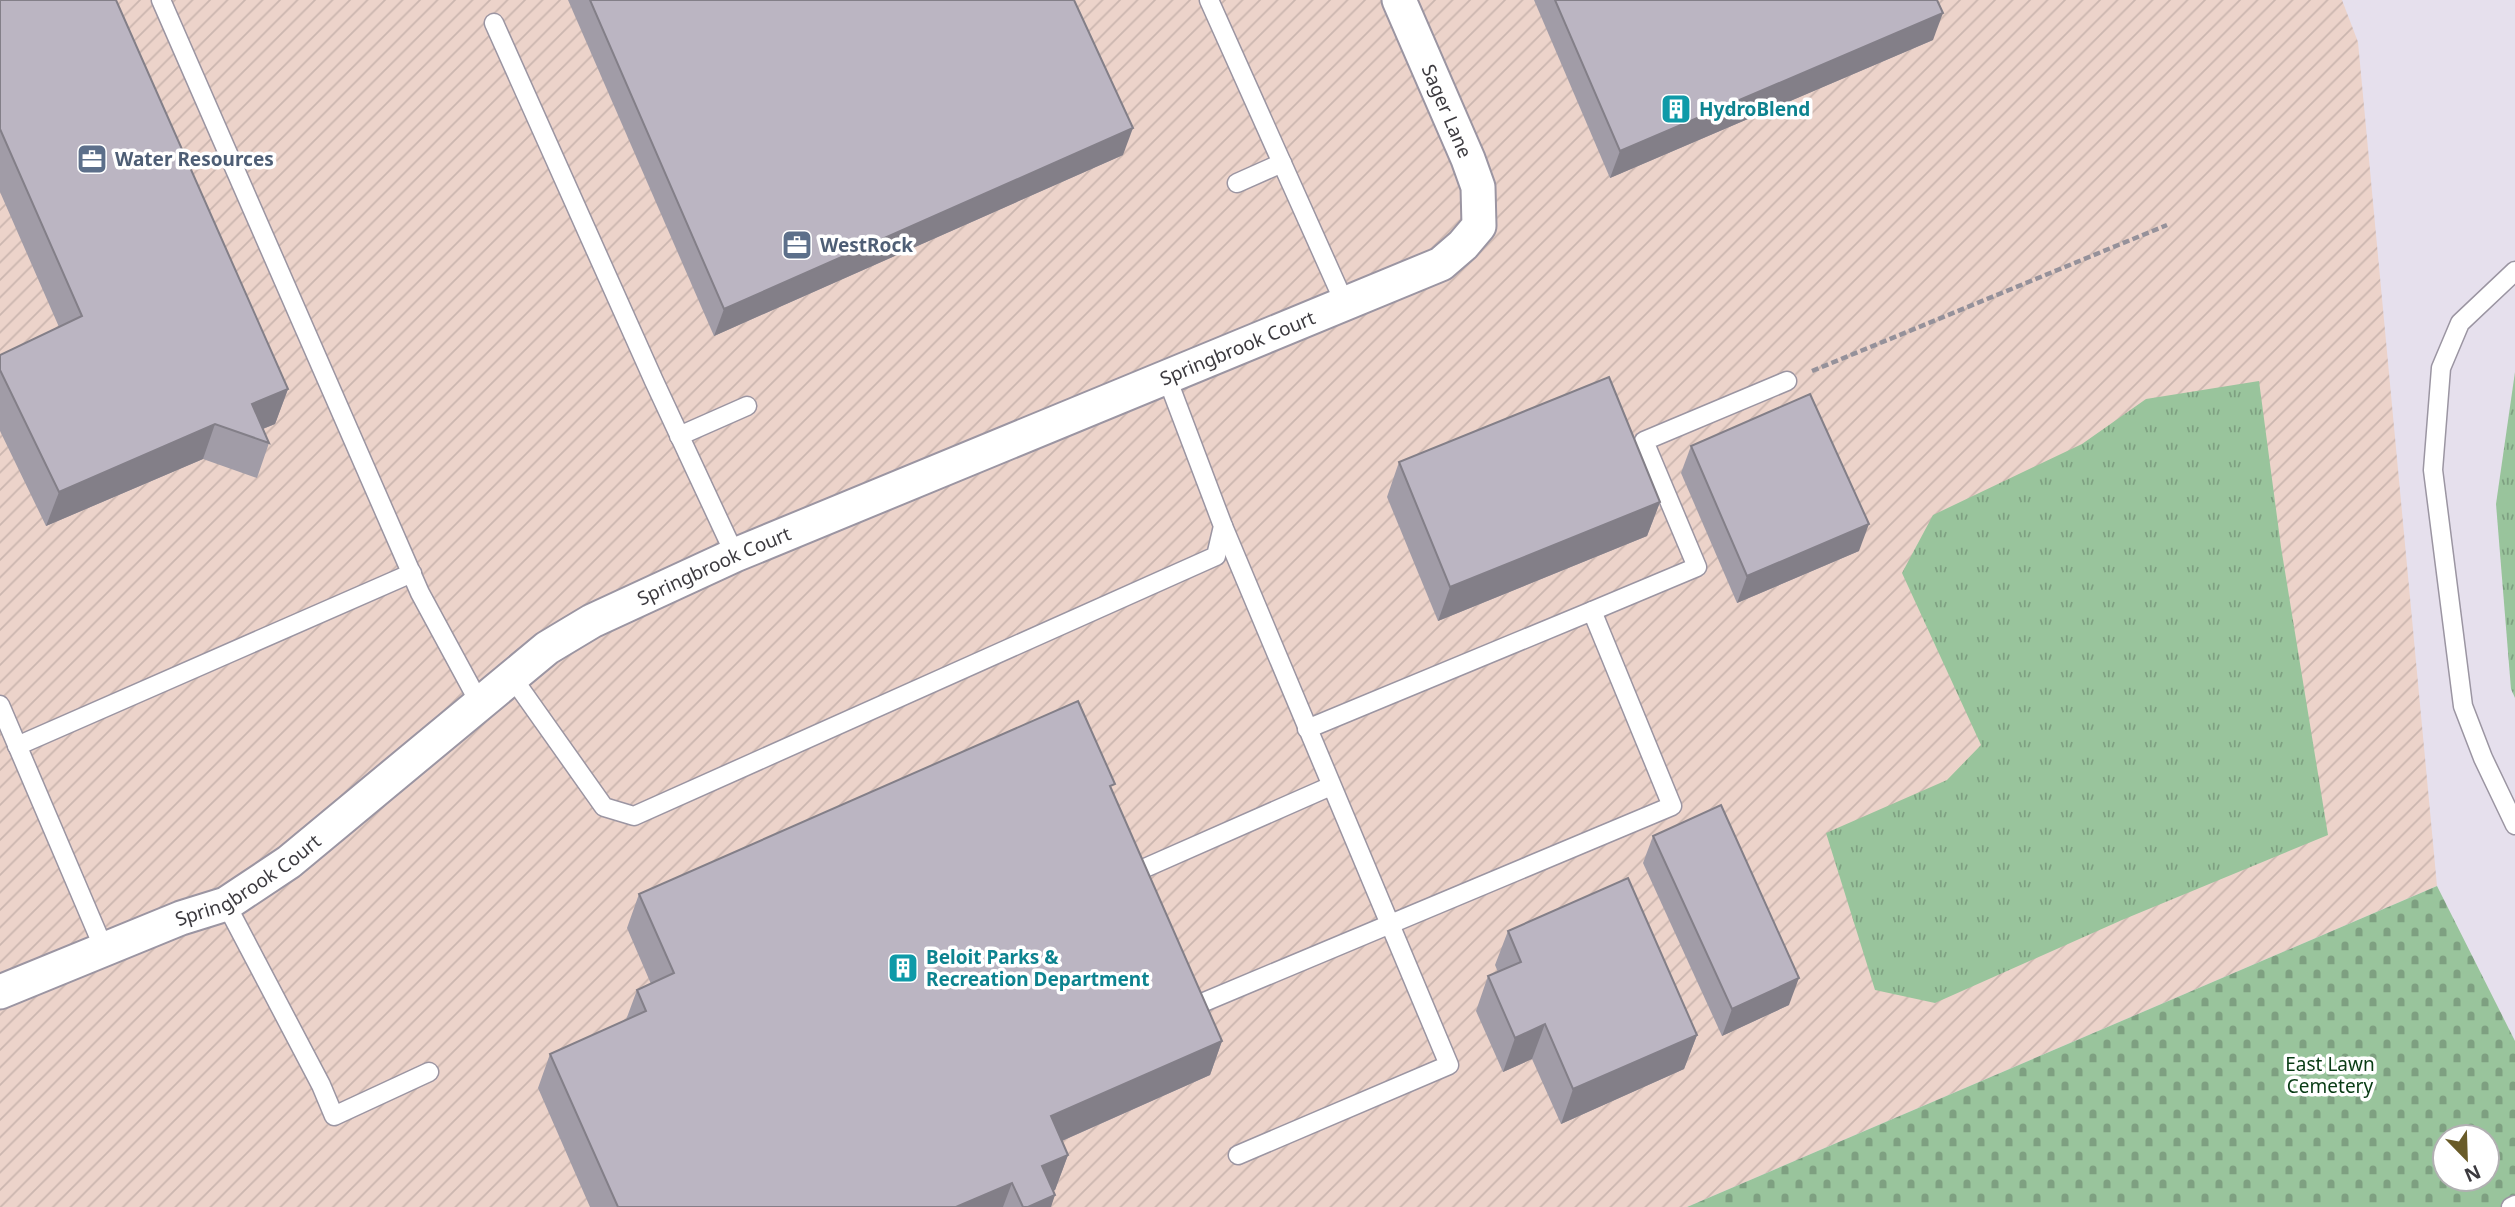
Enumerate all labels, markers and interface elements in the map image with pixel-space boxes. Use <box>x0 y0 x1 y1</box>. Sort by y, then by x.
street label: Sager Lane <box>1416 60 1478 162</box>
building icon: HydroBlend <box>1659 92 1693 126</box>
place label: HydroBlend <box>1699 96 1810 122</box>
office icon: Water Resources <box>75 142 109 176</box>
place label: Water Resources <box>115 146 274 172</box>
office icon: WestRock <box>780 228 814 262</box>
place label: WestRock <box>820 232 913 258</box>
street label: Springbrook Court <box>1156 304 1319 391</box>
street label: Springbrook Court <box>633 520 795 611</box>
street label: Springbrook Court <box>171 828 326 932</box>
place label: Beloit Parks & Recreation Department <box>926 944 1149 992</box>
building icon: Beloit Parks & Recreation Department <box>886 951 920 985</box>
park label: East Lawn Cemetery <box>2285 1051 2375 1099</box>
north arrow <box>2431 1123 2501 1193</box>
text: N <box>2460 1159 2485 1189</box>

